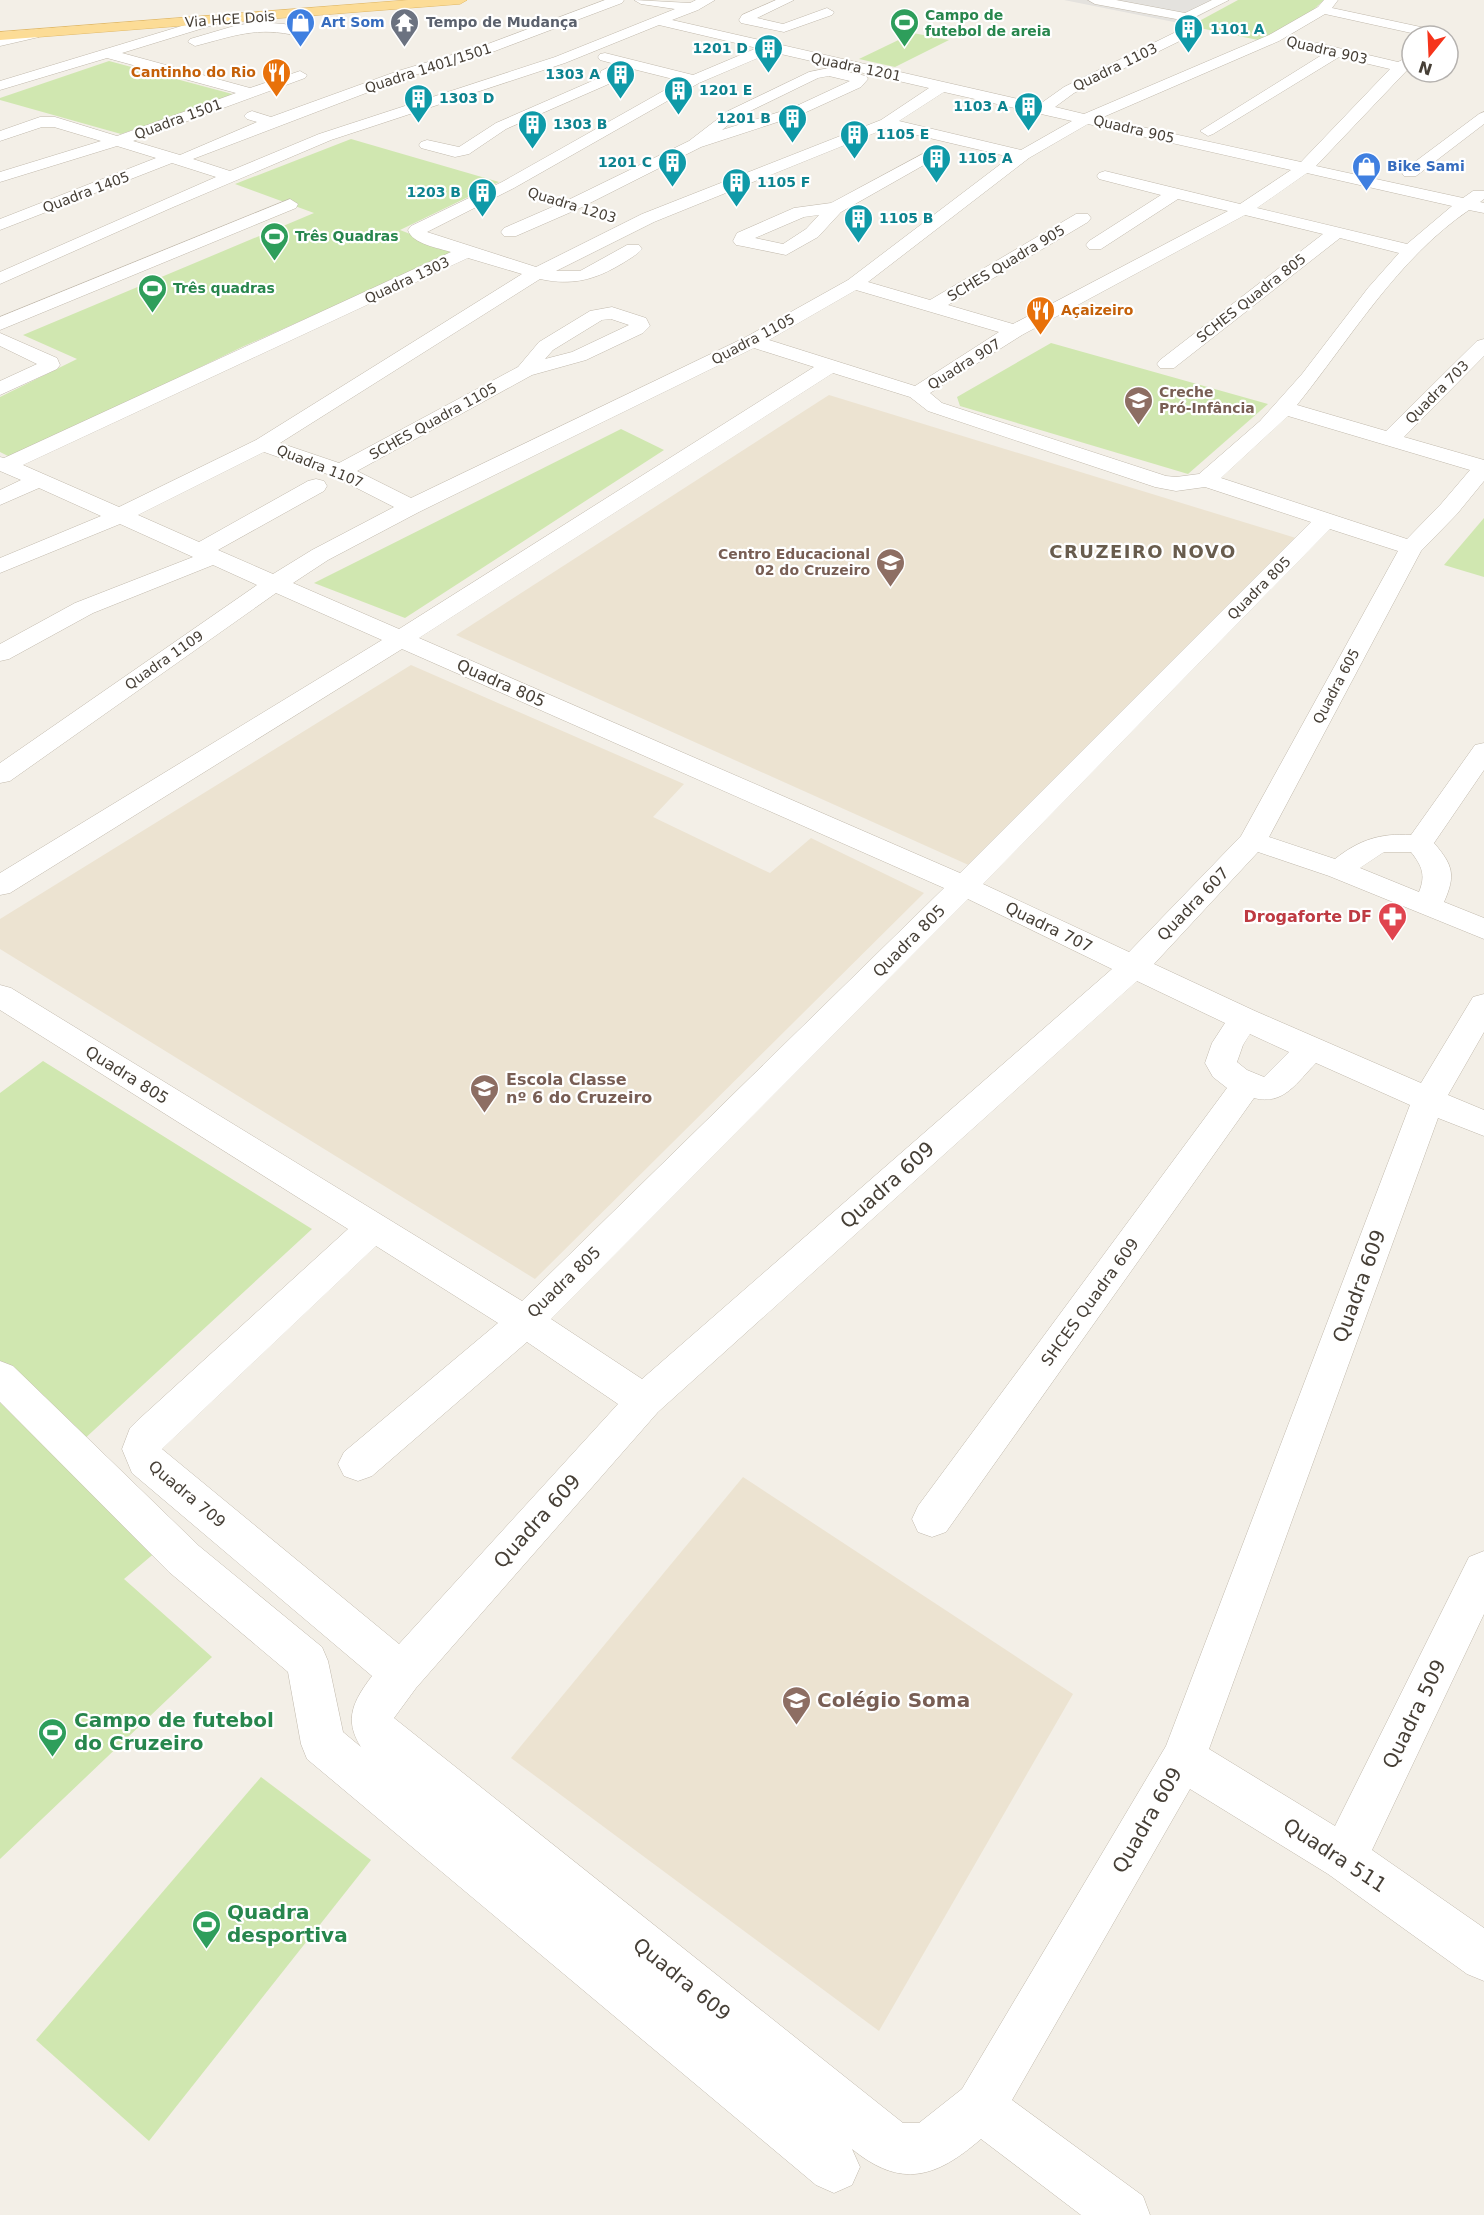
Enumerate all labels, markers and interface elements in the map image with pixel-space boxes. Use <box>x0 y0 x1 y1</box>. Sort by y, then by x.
shop icon: Art Som <box>284 6 316 48</box>
temple icon: Tempo de Mudança <box>389 6 421 48</box>
sports icon: Campo de futebol de areia <box>888 7 920 49</box>
place label: Campo de futebol de areia <box>925 7 1051 39</box>
street label: Via HCE Dois <box>184 8 276 30</box>
building icon: 1101 A <box>1173 13 1205 55</box>
place label: Art Som <box>321 14 385 30</box>
place label: Tempo de Mudança <box>426 14 578 30</box>
place label: 1101 A <box>1210 21 1265 37</box>
north arrow <box>1400 24 1460 84</box>
building icon: 1201 D <box>753 32 785 74</box>
street label: Quadra 903 <box>1285 33 1369 67</box>
street label: Quadra 1401/1501 <box>363 40 493 96</box>
place label: 1201 D <box>693 40 748 56</box>
street label: Quadra 1103 <box>1070 40 1160 94</box>
street label: Quadra 1201 <box>809 50 903 84</box>
restaurant icon: Cantinho do Rio <box>261 56 293 98</box>
text: N <box>1416 57 1435 79</box>
building icon: 1303 A <box>605 58 637 100</box>
place label: Cantinho do Rio <box>131 64 256 80</box>
place label: 1303 A <box>545 66 600 82</box>
building icon: 1201 E <box>662 74 694 116</box>
building icon: 1303 D <box>402 82 434 124</box>
place label: 1201 E <box>699 82 752 98</box>
place label: 1303 D <box>439 90 494 106</box>
building icon: 1103 A <box>1013 90 1045 132</box>
street label: Quadra 1501 <box>132 96 224 142</box>
place label: 1103 A <box>953 98 1008 114</box>
building icon: 1201 B <box>776 102 808 144</box>
building icon: 1303 B <box>516 108 548 150</box>
place label: 1201 B <box>716 110 771 126</box>
street label: Quadra 905 <box>1092 112 1176 146</box>
place label: 1303 B <box>553 116 608 132</box>
building icon: 1105 E <box>839 118 871 160</box>
place label: 1105 E <box>876 126 929 142</box>
building icon: 1105 A <box>921 142 953 184</box>
building icon: 1201 C <box>657 146 689 188</box>
place label: 1105 A <box>958 150 1013 166</box>
shop icon: Bike Sami <box>1350 150 1382 192</box>
place label: 1201 C <box>598 154 652 170</box>
place label: Bike Sami <box>1387 158 1465 174</box>
building icon: 1105 F <box>720 166 752 208</box>
street label: Quadra 1405 <box>40 168 132 216</box>
place label: 1105 F <box>757 174 810 190</box>
building icon: 1203 B <box>466 176 498 218</box>
place label: 1203 B <box>406 184 461 200</box>
street label: Quadra 1203 <box>526 184 618 226</box>
building icon: 1105 B <box>842 202 874 244</box>
place label: 1105 B <box>879 210 934 226</box>
sports icon: Três Quadras <box>258 220 290 262</box>
street label: SCHES Quadra 905 <box>944 222 1068 304</box>
place label: Três Quadras <box>295 228 399 244</box>
street label: SCHES Quadra 805 <box>1193 250 1309 346</box>
street label: Quadra 1303 <box>362 253 452 307</box>
sports icon: Três quadras <box>136 272 168 314</box>
place label: Três quadras <box>173 280 275 296</box>
restaurant icon: Açaizeiro <box>1024 294 1056 336</box>
place label: Açaizeiro <box>1061 302 1134 318</box>
street label: Quadra 1105 <box>709 310 797 368</box>
street label: Quadra 907 <box>925 335 1003 393</box>
street label: Quadra 703 <box>1402 357 1472 427</box>
street label: SCHES Quadra 1105 <box>367 379 499 463</box>
school or university icon: Creche Pró-Infância <box>1122 384 1154 426</box>
place label: Creche Pró-Infância <box>1159 384 1255 416</box>
street label: Quadra 1107 <box>274 441 366 491</box>
district label: CRUZEIRO NOVO <box>1049 541 1237 562</box>
place label: Centro Educacional 02 do Cruzeiro <box>718 546 870 578</box>
school or university icon: Centro Educacional 02 do Cruzeiro <box>875 546 907 588</box>
street label: Quadra 805 <box>1224 553 1294 623</box>
street label: Quadra 1109 <box>122 627 206 693</box>
street label: Quadra 605 <box>1309 646 1363 726</box>
street label: Quadra 805 <box>454 655 548 711</box>
street label: Quadra 607 <box>1153 863 1233 945</box>
street label: Quadra 707 <box>1002 898 1096 956</box>
pharmacy icon: Drogaforte DF <box>1377 900 1409 942</box>
street label: Quadra 805 <box>869 901 949 981</box>
place label: Drogaforte DF <box>1243 907 1372 926</box>
street label: Quadra 805 <box>82 1042 172 1108</box>
place label: Escola Classe nº 6 do Cruzeiro <box>506 1070 652 1107</box>
school or university icon: Escola Classe nº 6 do Cruzeiro <box>469 1072 501 1114</box>
street label: Quadra 609 <box>835 1136 939 1234</box>
street label: Quadra 609 <box>1327 1226 1391 1346</box>
street label: SHCES Quadra 609 <box>1037 1234 1143 1370</box>
street label: Quadra 805 <box>523 1242 605 1322</box>
street label: Quadra 709 <box>145 1456 229 1532</box>
street label: Quadra 609 <box>488 1469 586 1573</box>
street label: Quadra 509 <box>1377 1656 1451 1772</box>
school or university icon: Colégio Soma <box>780 1684 812 1726</box>
place label: Colégio Soma <box>817 1688 970 1712</box>
place label: Campo de futebol do Cruzeiro <box>74 1708 274 1755</box>
sports icon: Campo de futebol do Cruzeiro <box>37 1716 69 1758</box>
street label: Quadra 609 <box>1107 1763 1187 1877</box>
street label: Quadra 511 <box>1279 1813 1391 1897</box>
place label: Quadra desportiva <box>227 1900 348 1947</box>
sports icon: Quadra desportiva <box>190 1908 222 1950</box>
street label: Quadra 609 <box>628 1932 736 2026</box>

